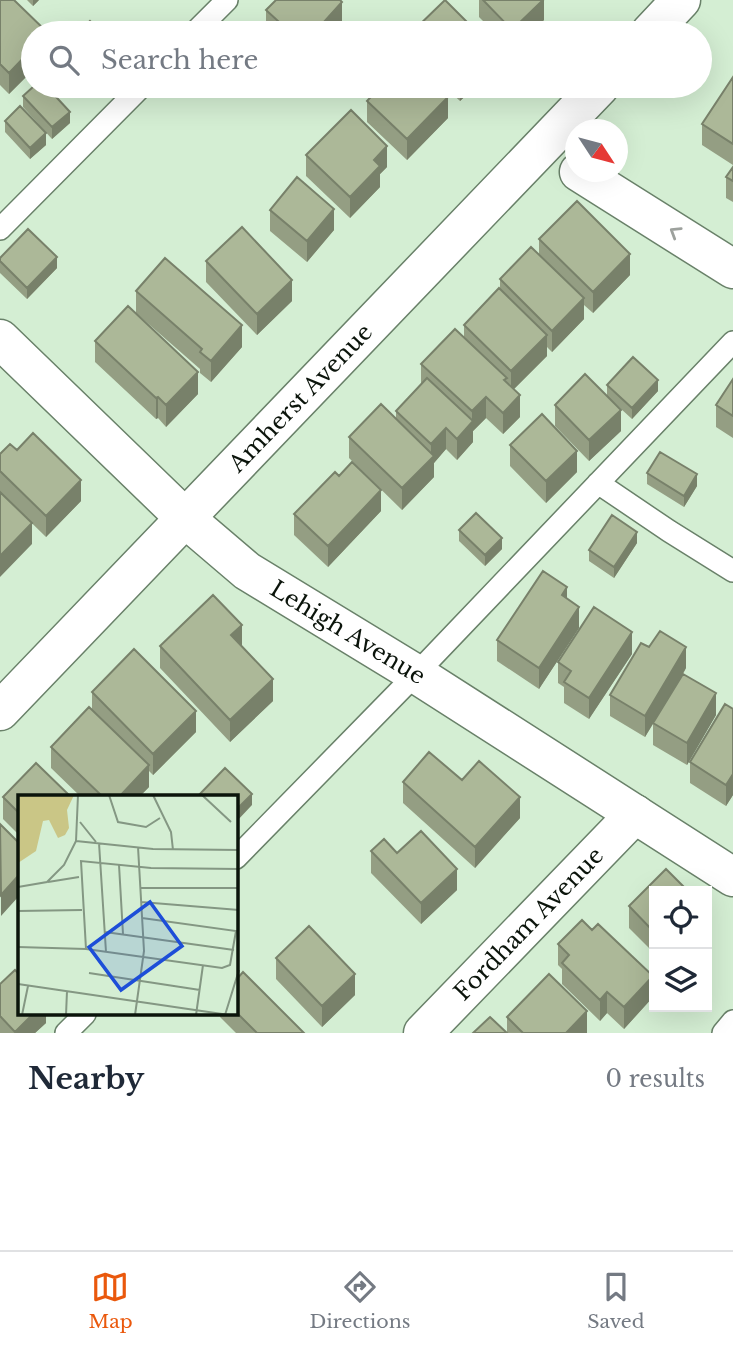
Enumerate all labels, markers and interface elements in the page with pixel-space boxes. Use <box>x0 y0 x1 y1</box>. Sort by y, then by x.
search box <box>21 21 712 98</box>
icon: search <box>45 41 83 79</box>
text: Search here <box>101 44 258 76</box>
north arrow <box>565 119 628 182</box>
one-way arrow <box>670 228 683 241</box>
street label: Amherst Avenue <box>222 318 378 479</box>
street label: Lehigh Avenue <box>265 575 431 690</box>
inset map <box>18 795 238 1016</box>
street label: Fordham Avenue <box>448 841 609 1006</box>
map controls <box>649 886 712 1012</box>
button: locate <box>649 886 712 949</box>
button: layers <box>649 949 712 1012</box>
text: Nearby <box>28 1060 144 1097</box>
text: 0 results <box>606 1065 705 1093</box>
tab: Map <box>88 1268 133 1333</box>
tab: Directions <box>309 1268 410 1333</box>
tab: Saved <box>587 1268 645 1333</box>

